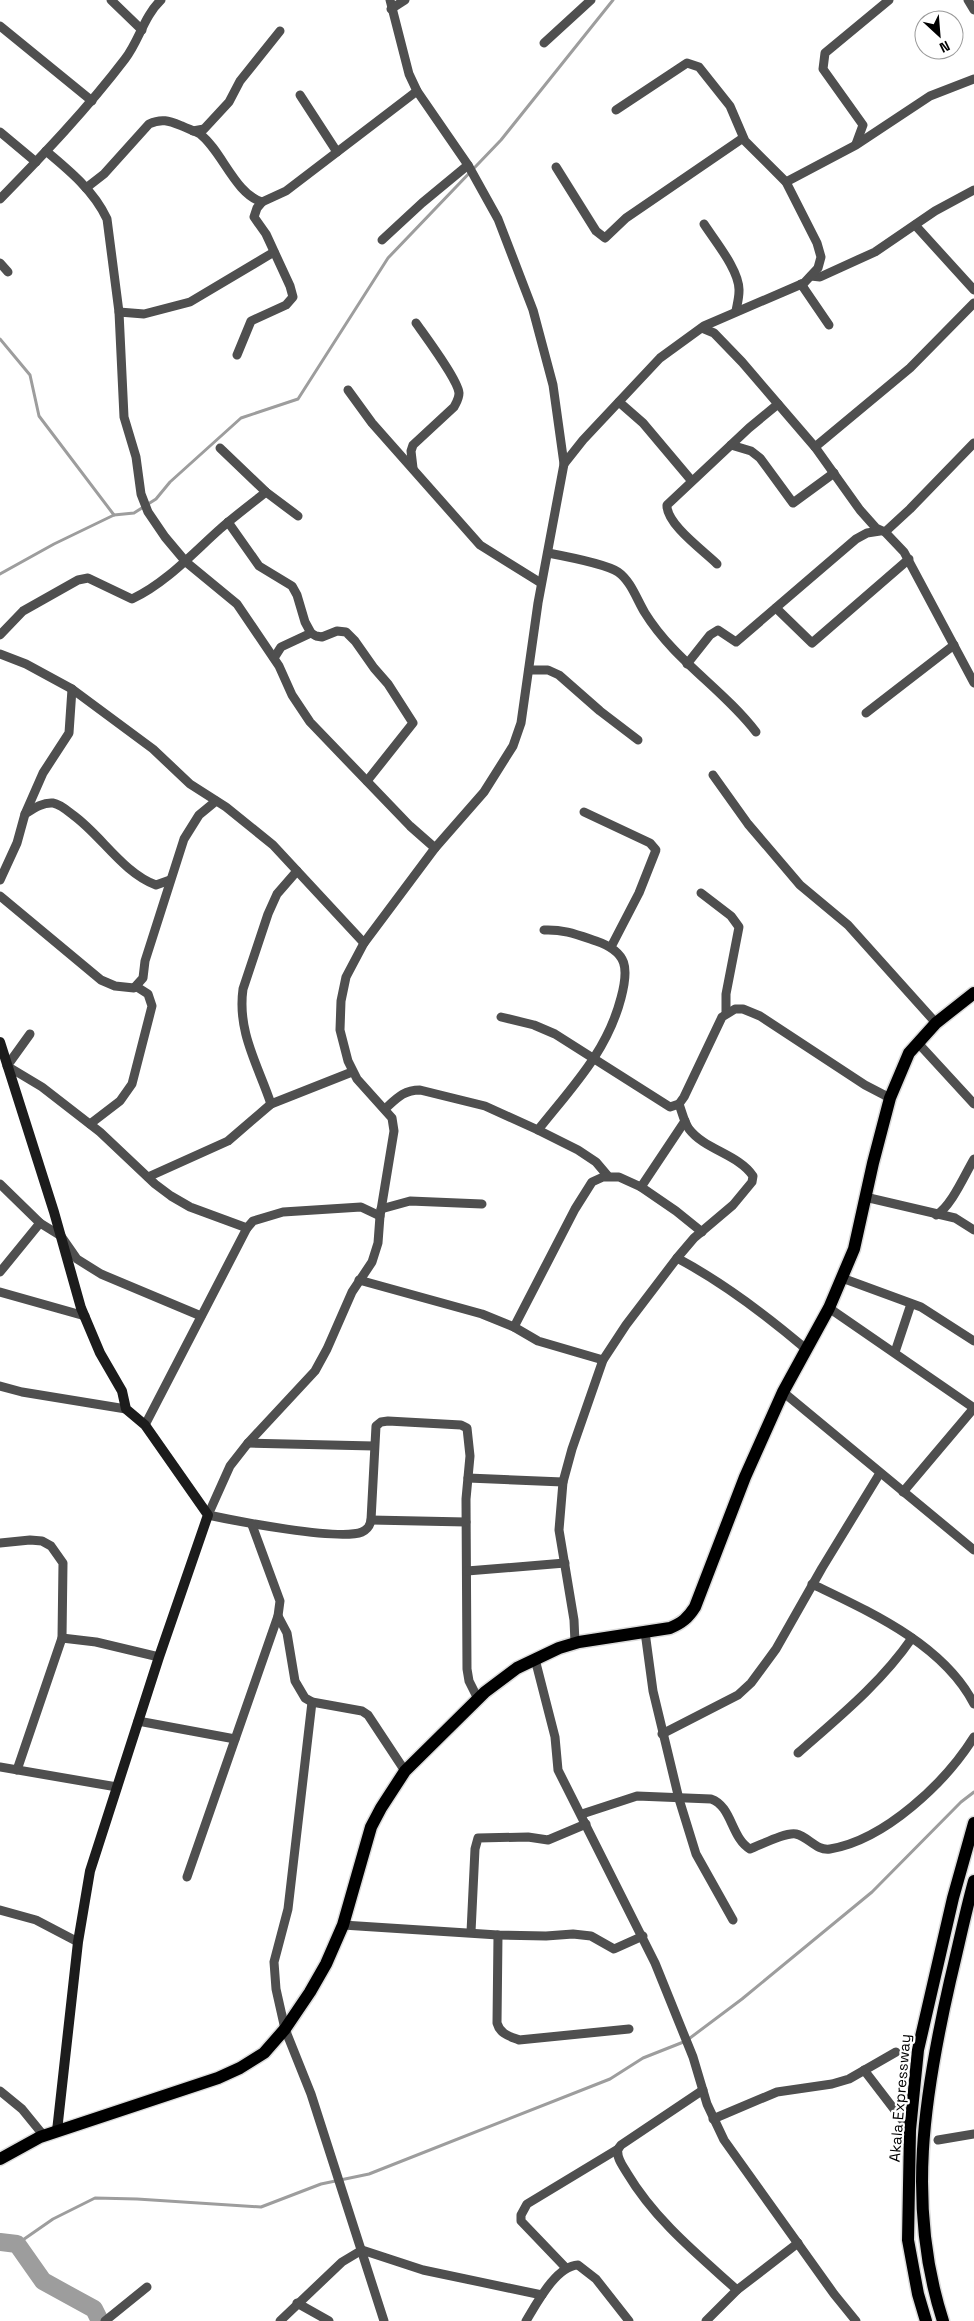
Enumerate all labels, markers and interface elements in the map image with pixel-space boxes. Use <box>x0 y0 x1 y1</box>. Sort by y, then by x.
north arrow <box>914 10 964 60</box>
text: N <box>937 37 953 57</box>
street label: Akala Expressway <box>884 2033 915 2163</box>

